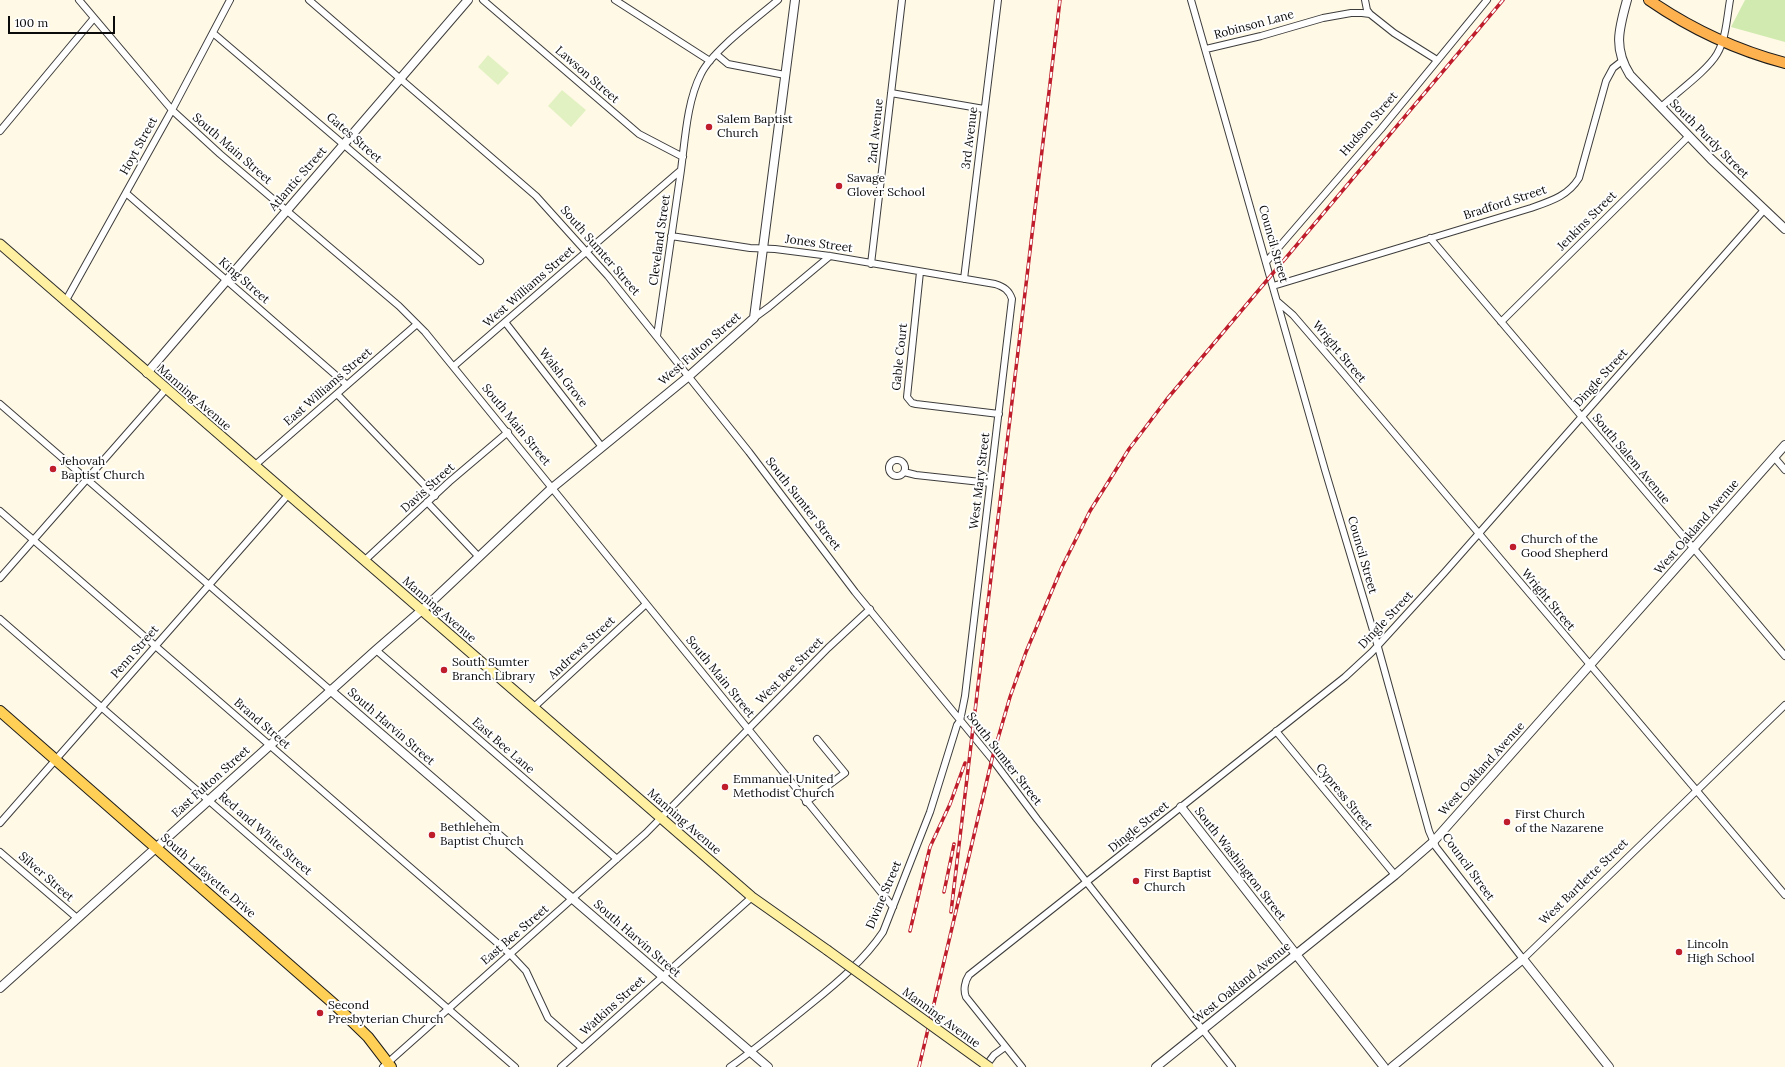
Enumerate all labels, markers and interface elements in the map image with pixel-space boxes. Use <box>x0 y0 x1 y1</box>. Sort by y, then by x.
street label: Robinson Lane <box>1212 7 1296 43</box>
scale bar <box>10 8 117 34</box>
text: 100 m <box>15 15 48 30</box>
street label: Lawson Street <box>552 43 622 107</box>
street label: Hudson Street <box>1337 89 1401 159</box>
street label: South Purdy Street <box>1666 96 1752 182</box>
street label: 2nd Avenue <box>865 98 887 164</box>
street label: 3rd Avenue <box>959 106 981 170</box>
street label: South Main Street <box>189 110 275 188</box>
street label: Gates Street <box>323 110 385 166</box>
place label: Salem Baptist Church <box>717 113 793 141</box>
street label: Hoyt Street <box>117 114 161 178</box>
marker: Salem Baptist Church <box>704 122 714 132</box>
street label: Atlantic Street <box>266 144 330 214</box>
place label: Savage Glover School <box>847 172 925 200</box>
marker: Savage Glover School <box>834 181 844 191</box>
street label: Bradford Street <box>1462 183 1548 223</box>
street label: Jenkins Street <box>1554 188 1620 254</box>
street label: Cleveland Street <box>646 194 674 286</box>
street label: South Sumter Street <box>557 203 643 299</box>
street label: Council Street <box>1255 204 1291 284</box>
street label: Jones Street <box>784 232 854 256</box>
street label: West Williams Street <box>481 244 577 330</box>
street label: King Street <box>216 255 272 307</box>
street label: West Fulton Street <box>656 309 744 389</box>
street label: Wright Street <box>1309 318 1369 386</box>
street label: Gable Court <box>889 323 911 391</box>
street label: East Williams Street <box>281 345 375 429</box>
street label: Walsh Grove <box>536 346 590 410</box>
street label: Dingle Street <box>1571 346 1631 410</box>
street label: Manning Avenue <box>154 362 234 434</box>
street label: South Main Street <box>479 381 553 469</box>
street label: South Salem Avenue <box>1589 411 1673 507</box>
street label: West Mary Street <box>967 432 993 530</box>
place label: Jehovah Baptist Church <box>61 455 145 483</box>
street label: South Sumter Street <box>762 455 844 553</box>
street label: Davis Street <box>398 460 458 516</box>
marker: Jehovah Baptist Church <box>48 464 58 474</box>
street label: West Oakland Avenue <box>1652 477 1742 577</box>
street label: Council Street <box>1344 515 1380 595</box>
place label: Church of the Good Shepherd <box>1521 533 1608 561</box>
marker: Church of the Good Shepherd <box>1508 542 1518 552</box>
street label: Wright Street <box>1518 566 1578 634</box>
street label: Manning Avenue <box>399 574 479 646</box>
street label: Dingle Street <box>1356 588 1416 652</box>
street label: Andrews Street <box>546 613 618 683</box>
street label: Penn Street <box>108 623 162 681</box>
street label: South Main Street <box>683 633 757 721</box>
street label: West Bee Street <box>753 634 827 708</box>
place label: South Sumter Branch Library <box>452 656 535 684</box>
marker: South Sumter Branch Library <box>439 665 449 675</box>
street label: South Harvin Street <box>345 685 437 769</box>
street label: Brand Street <box>231 696 293 752</box>
street label: South Sumter Street <box>963 710 1045 808</box>
street label: East Bee Lane <box>469 715 537 777</box>
street label: West Oakland Avenue <box>1436 719 1528 819</box>
street label: East Fulton Street <box>169 743 253 821</box>
street label: Cypress Street <box>1313 761 1375 833</box>
place label: Emmanuel United Methodist Church <box>733 773 835 801</box>
marker: Emmanuel United Methodist Church <box>720 782 730 792</box>
street label: Manning Avenue <box>644 786 724 858</box>
street label: Red and White Street <box>215 789 315 879</box>
street label: Dingle Street <box>1106 798 1172 856</box>
street label: South Washington Street <box>1191 804 1289 924</box>
place label: First Church of the Nazarene <box>1515 808 1604 836</box>
marker: First Church of the Nazarene <box>1502 817 1512 827</box>
place label: Bethlehem Baptist Church <box>440 821 524 849</box>
marker: Bethlehem Baptist Church <box>427 830 437 840</box>
street label: Council Street <box>1439 830 1497 904</box>
street label: South Lafayette Drive <box>158 831 258 921</box>
street label: West Bartlette Street <box>1537 836 1631 928</box>
street label: Silver Street <box>16 849 76 905</box>
street label: Divine Street <box>863 859 905 931</box>
place label: First Baptist Church <box>1144 867 1211 895</box>
marker: First Baptist Church <box>1131 876 1141 886</box>
street label: South Harvin Street <box>591 897 683 981</box>
street label: East Bee Street <box>478 902 552 968</box>
place label: Lincoln High School <box>1687 938 1755 966</box>
street label: West Oakland Avenue <box>1190 939 1294 1027</box>
marker: Lincoln High School <box>1674 947 1684 957</box>
street label: Watkins Street <box>578 973 648 1039</box>
street label: Manning Avenue <box>899 985 983 1051</box>
place label: Second Presbyterian Church <box>328 999 443 1027</box>
marker: Second Presbyterian Church <box>315 1008 325 1018</box>

